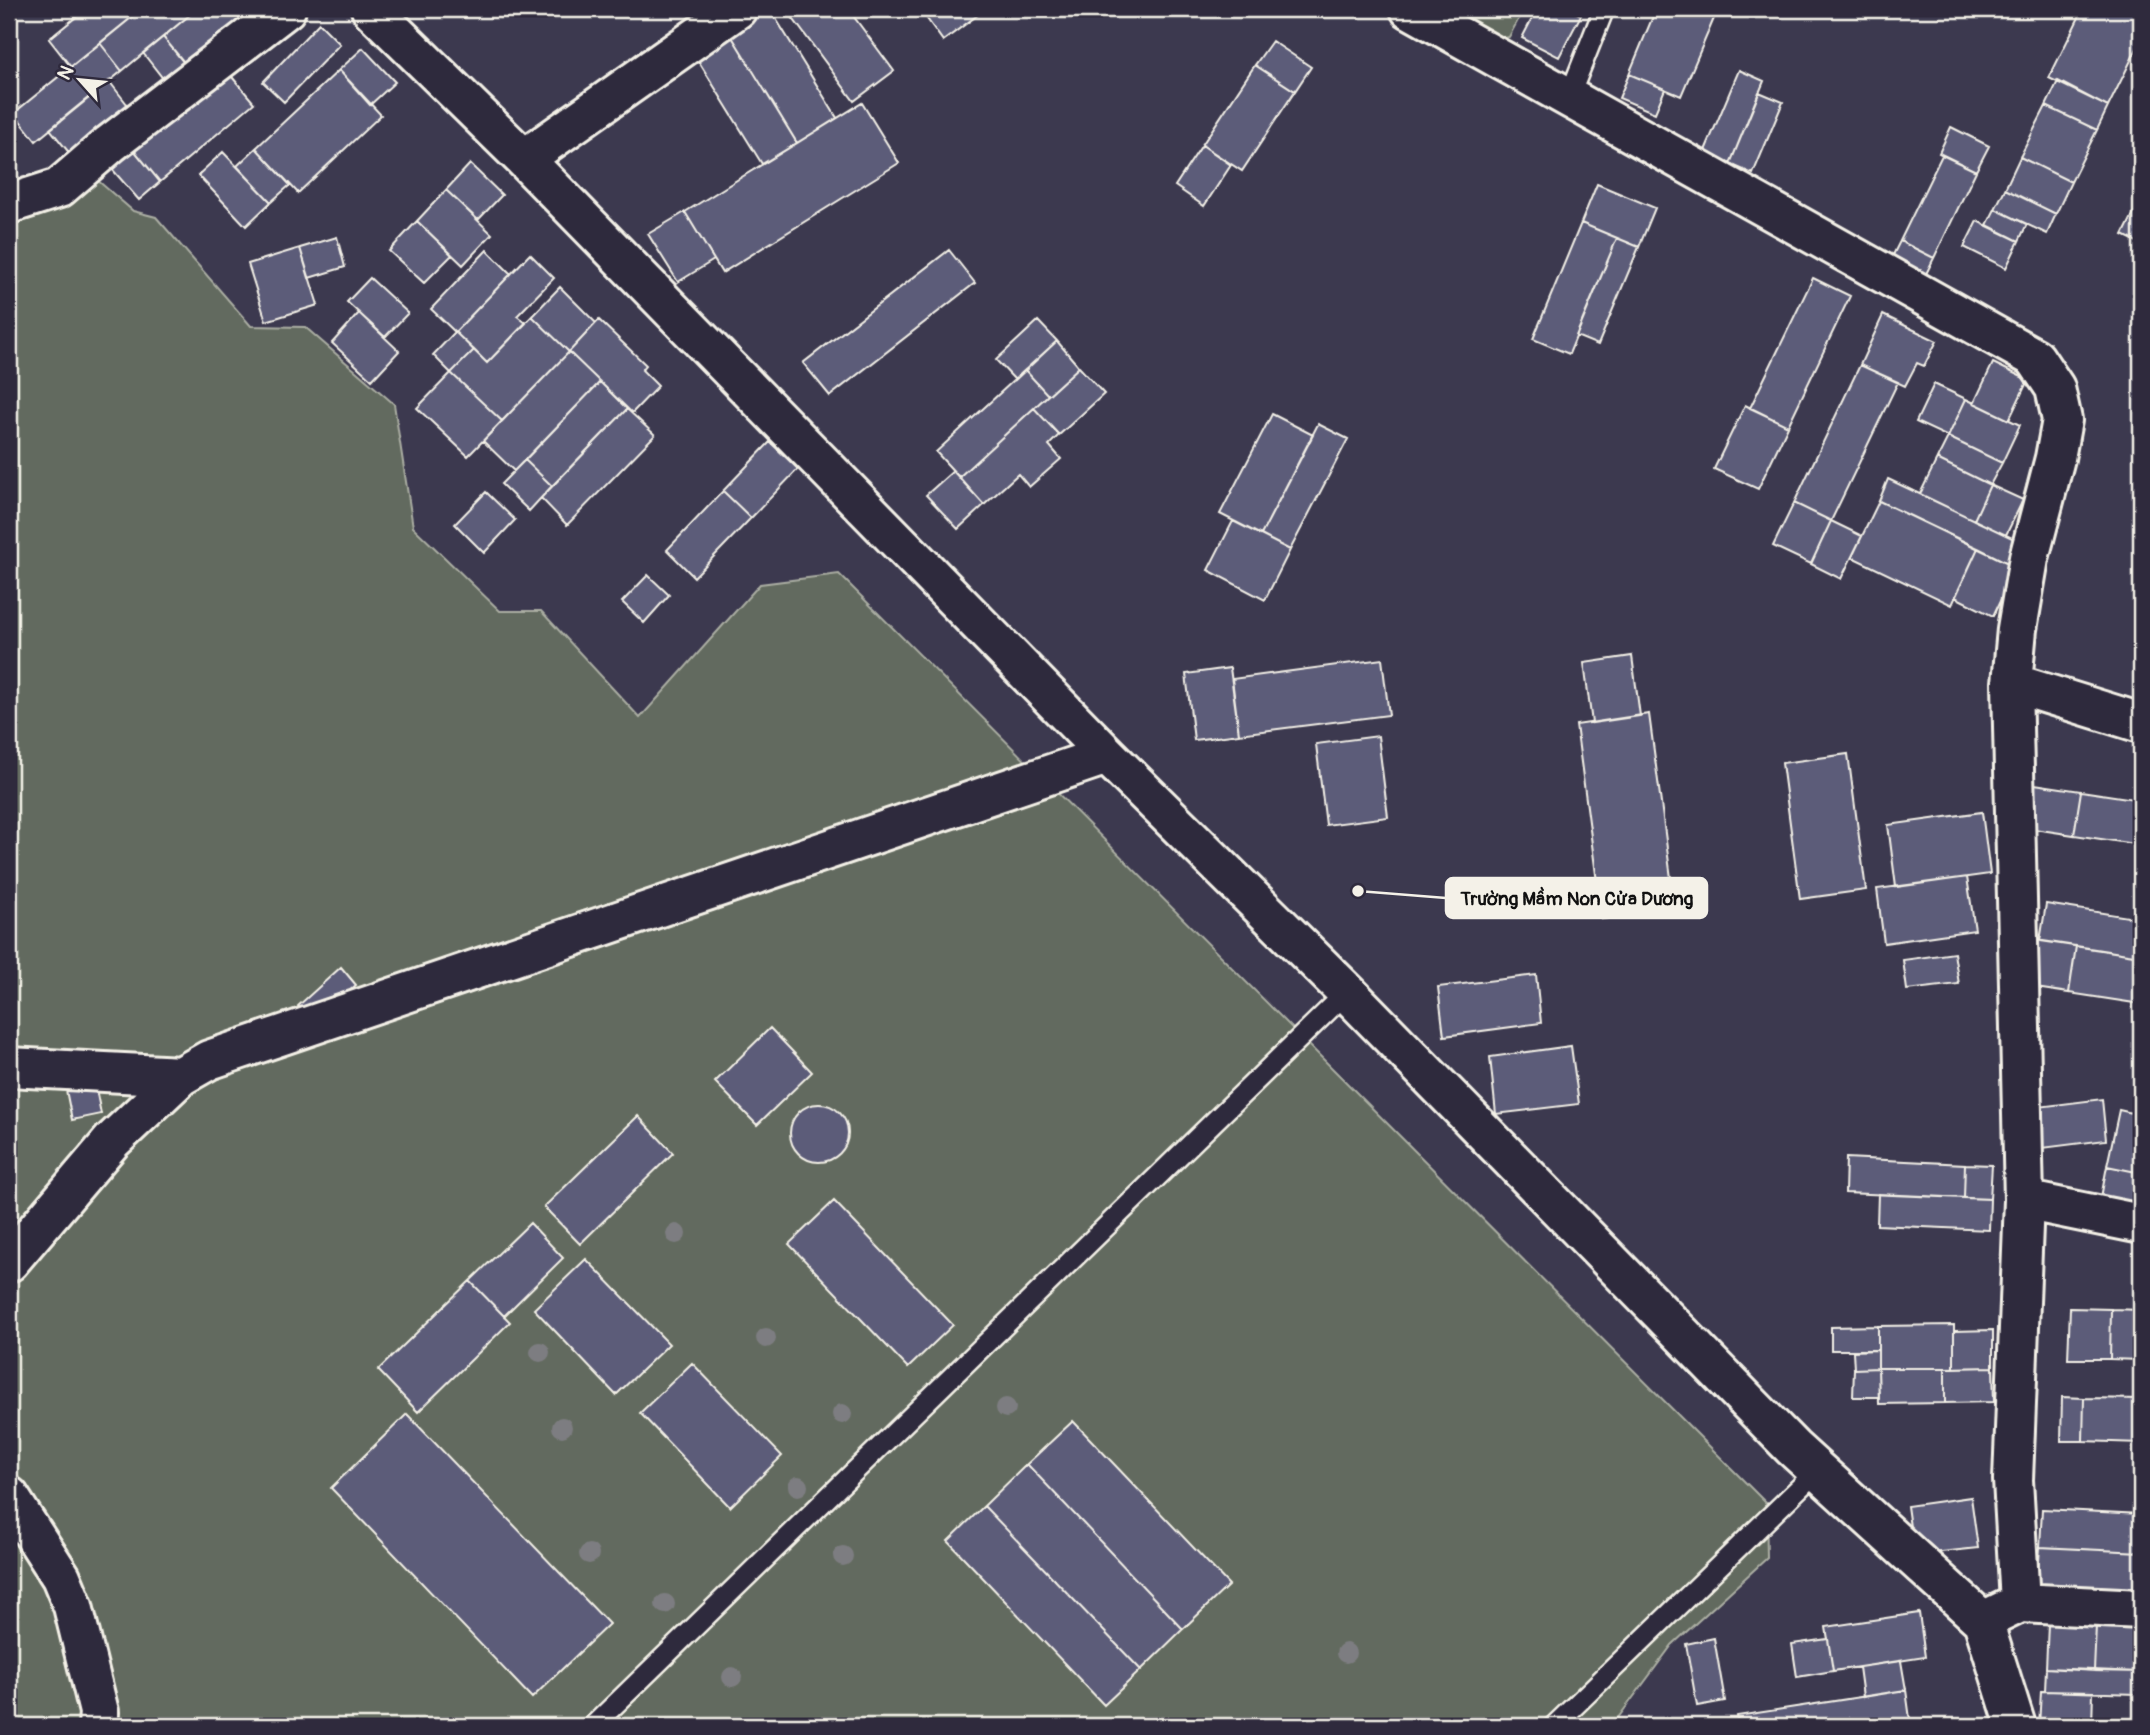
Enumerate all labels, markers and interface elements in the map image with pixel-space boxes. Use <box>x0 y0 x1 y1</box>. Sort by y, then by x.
north arrow <box>46 46 116 116</box>
text: N <box>52 61 79 84</box>
callout: Trường Mầm Non Cửa Dương <box>1446 878 1707 918</box>
text: Trường Mầm Non Cửa Dương <box>1460 886 1694 911</box>

